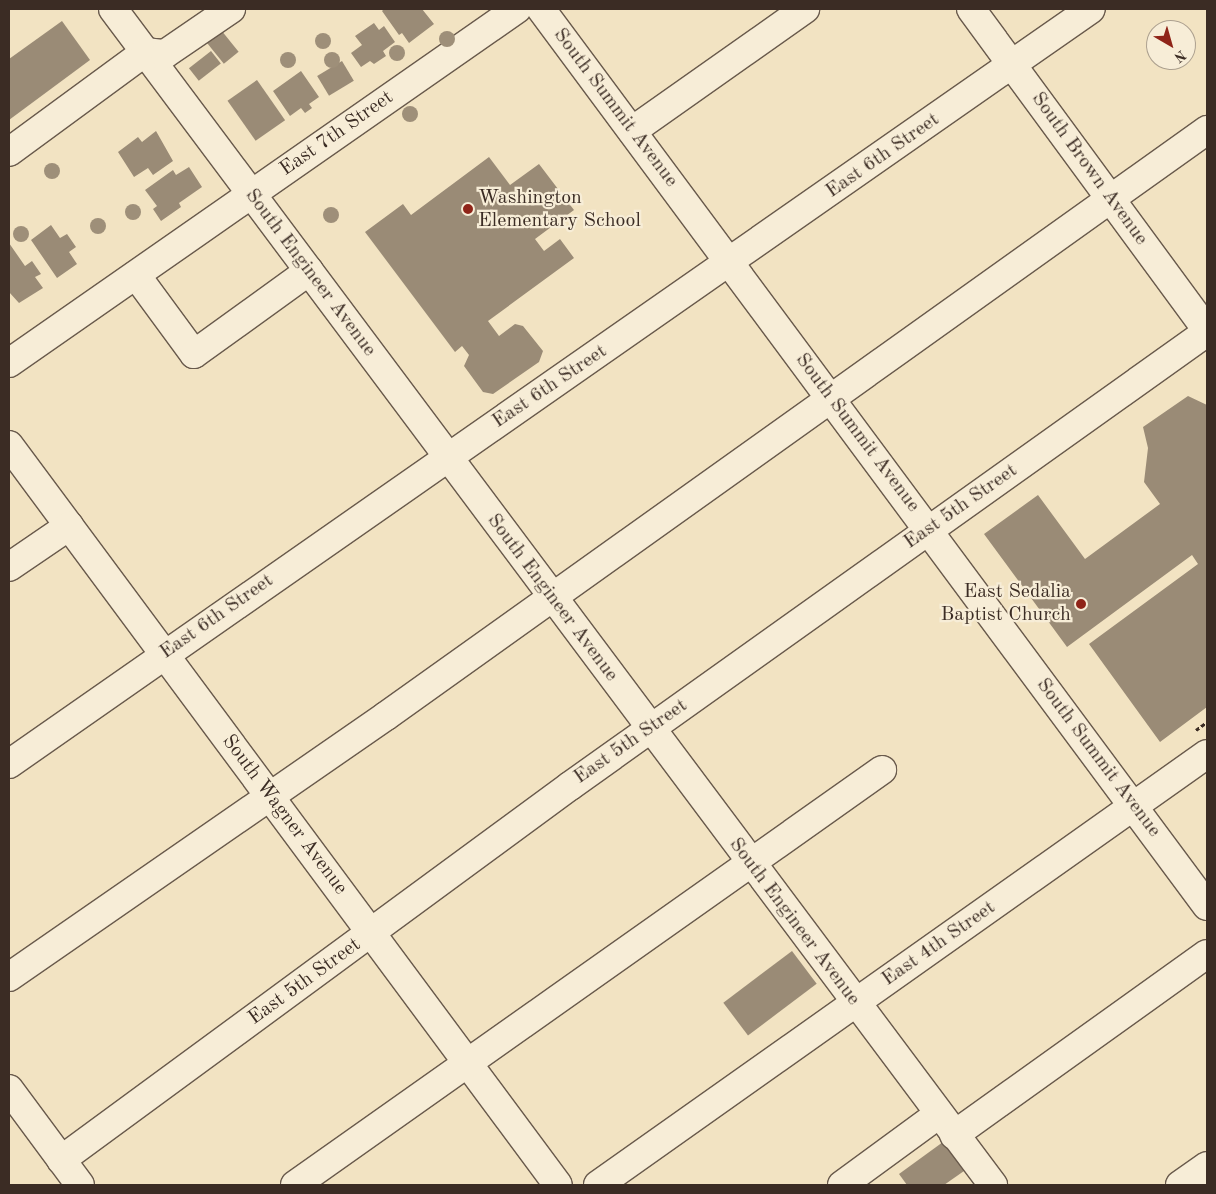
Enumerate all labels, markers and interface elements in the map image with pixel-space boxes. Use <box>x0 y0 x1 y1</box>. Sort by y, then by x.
north arrow <box>1146 20 1196 70</box>
street label: South Summit Avenue <box>547 24 683 192</box>
text: N <box>1171 47 1188 65</box>
street label: East 7th Street <box>276 86 398 182</box>
street label: South Brown Avenue <box>1025 88 1153 250</box>
street label: East 6th Street <box>822 108 944 204</box>
street label: South Engineer Avenue <box>239 184 381 362</box>
place label: Washington Elementary School <box>478 186 641 233</box>
marker: Washington Elementary School <box>462 203 474 215</box>
street label: East 6th Street <box>488 340 612 434</box>
street label: South Summit Avenue <box>789 349 925 517</box>
street label: East 5th Street <box>900 459 1022 555</box>
street label: South Engineer Avenue <box>481 509 623 687</box>
street label: East 6th Street <box>156 569 278 665</box>
place label: East Sedalia Baptist Church <box>941 580 1071 627</box>
marker: East Sedalia Baptist Church <box>1075 598 1087 610</box>
street label: South Summit Avenue <box>1030 674 1166 842</box>
street label: East 5th Street <box>570 694 692 790</box>
street label: South Wagner Avenue <box>216 730 352 900</box>
street label: South Engineer Avenue <box>723 833 865 1011</box>
street label: East 4th Street <box>878 896 1000 992</box>
street label: East 5th Street <box>244 933 366 1031</box>

